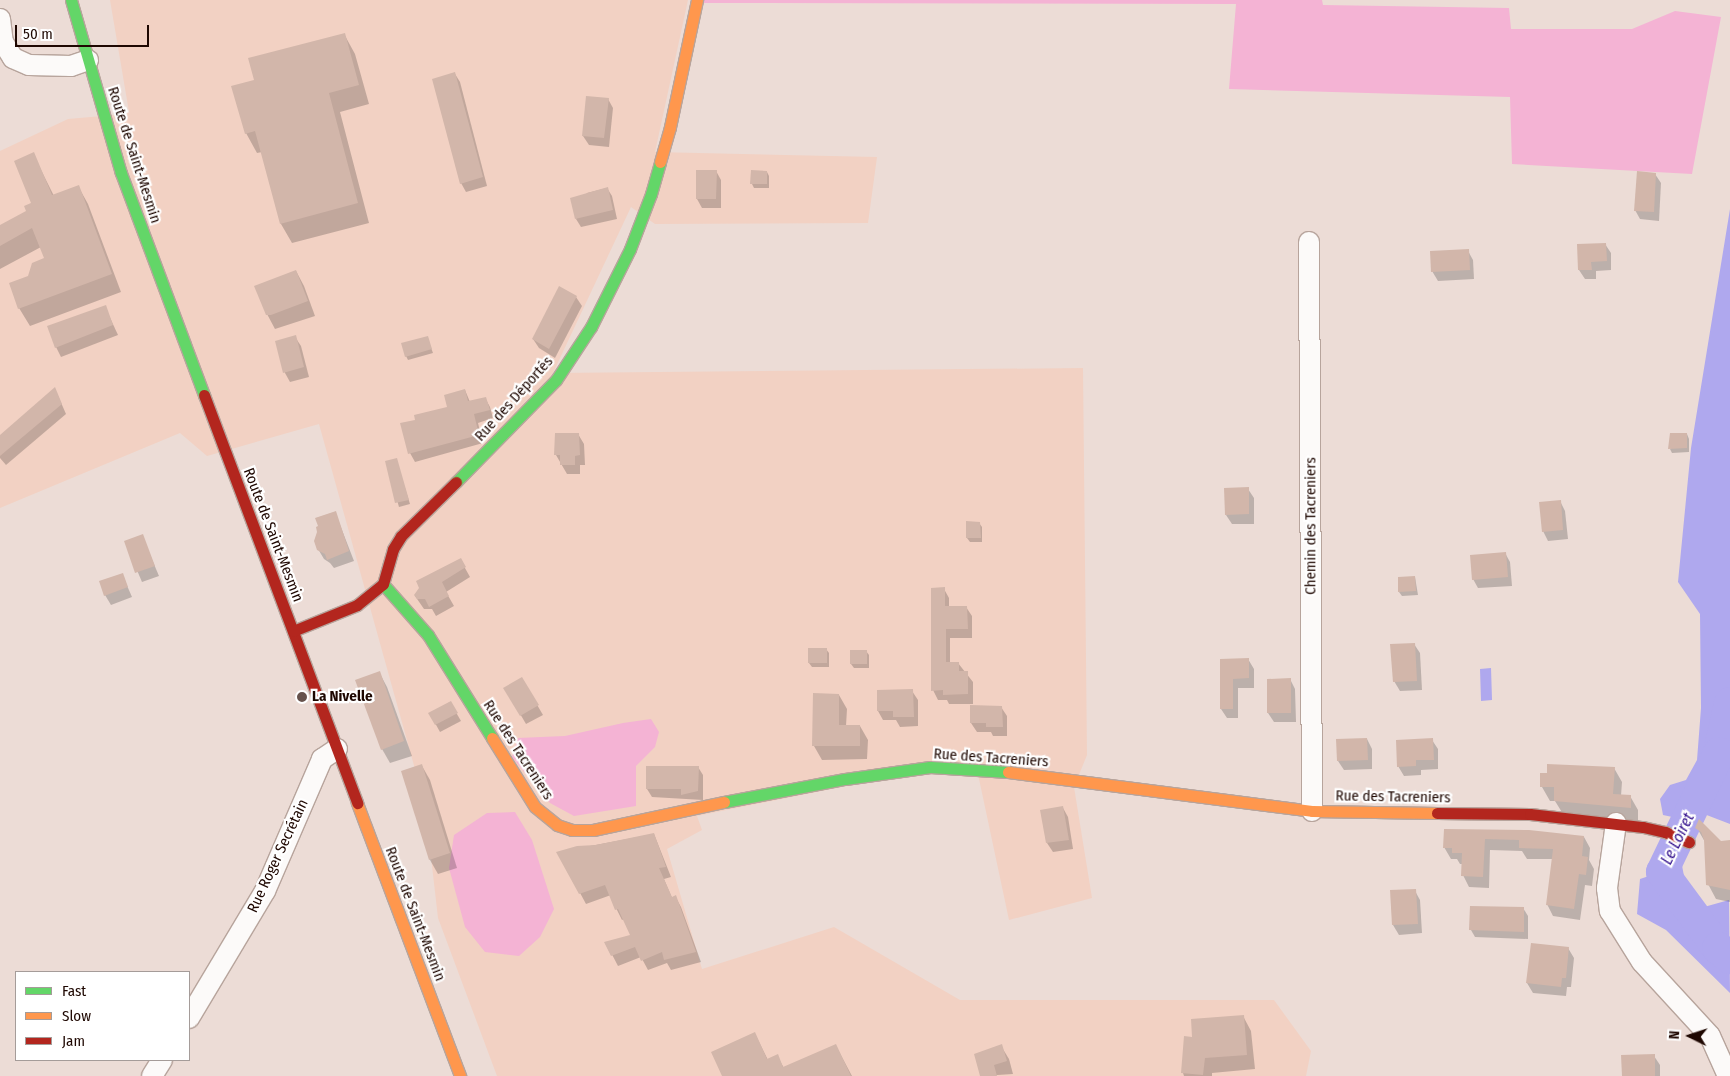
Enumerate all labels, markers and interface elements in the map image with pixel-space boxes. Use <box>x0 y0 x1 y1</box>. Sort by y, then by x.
scale bar <box>18 15 151 47</box>
text: 50 m <box>23 25 53 43</box>
street label: Route de Saint-Mesmin <box>103 85 165 225</box>
street label: Rue des Déportés <box>471 353 557 445</box>
street label: Chemin des Tacreniers <box>1302 457 1320 595</box>
street label: Route de Saint-Mesmin <box>239 465 307 605</box>
place label: La Nivelle <box>312 688 373 706</box>
marker: La Nivelle <box>296 691 308 703</box>
street label: Rue des Tacreniers <box>479 697 557 803</box>
street label: Rue des Tacreniers <box>933 745 1049 771</box>
street label: Rue des Tacreniers <box>1335 787 1451 807</box>
street label: Rue Roger Secrétain <box>244 796 312 916</box>
water label: Le Loiret <box>1657 810 1699 868</box>
street label: Route de Saint-Mesmin <box>381 844 449 984</box>
legend <box>15 971 190 1061</box>
text: Fast <box>62 982 86 1000</box>
text: Slow <box>62 1007 91 1025</box>
north arrow <box>1665 1011 1715 1061</box>
text: N <box>1666 1030 1683 1040</box>
text: Jam <box>62 1032 85 1050</box>

